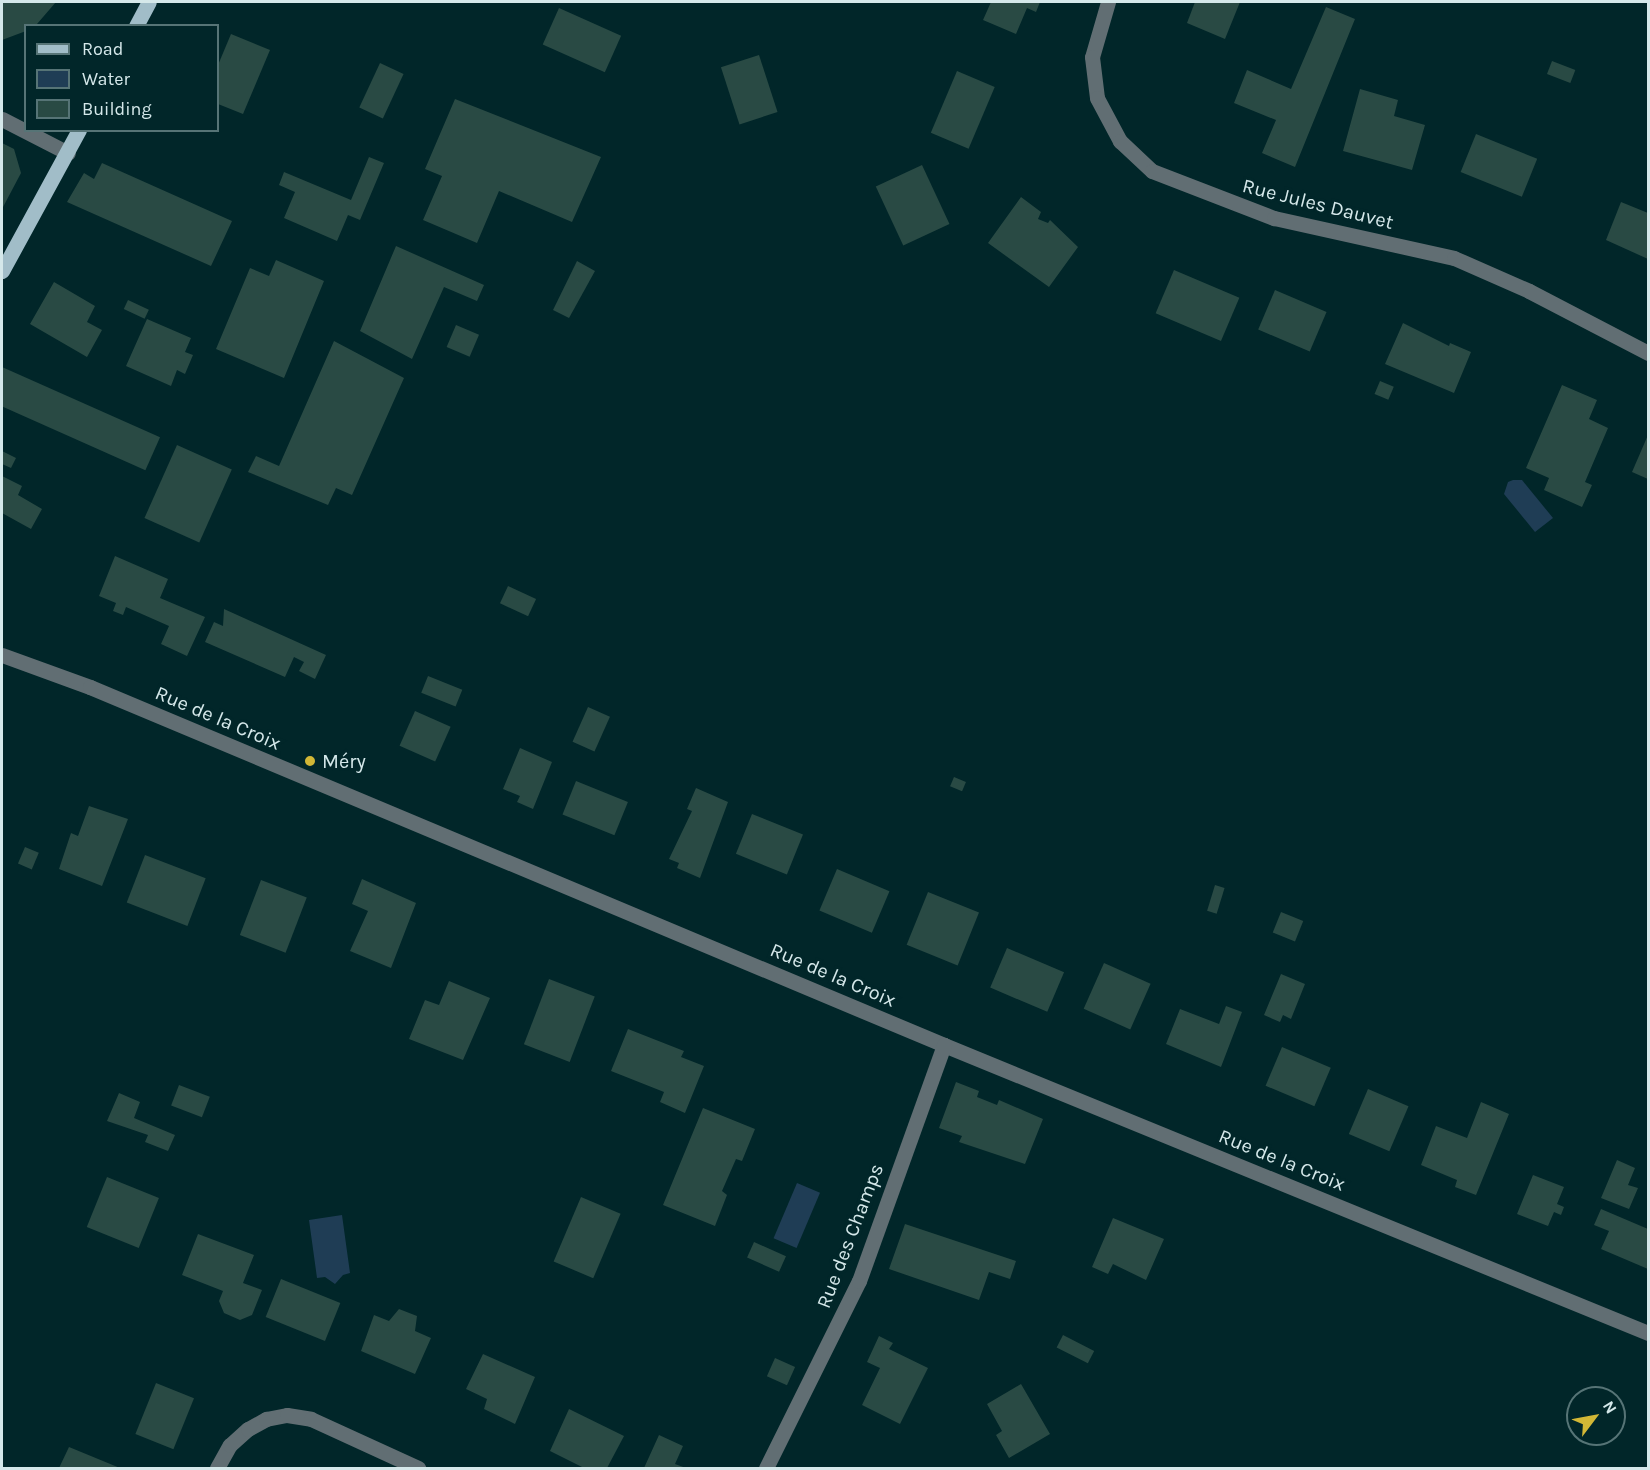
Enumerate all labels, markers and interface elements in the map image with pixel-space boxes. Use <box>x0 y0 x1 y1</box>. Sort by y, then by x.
legend <box>24 24 219 132</box>
text: Road <box>82 38 123 60</box>
text: Water <box>82 68 130 90</box>
text: Building <box>82 98 152 120</box>
street label: Rue Jules Dauvet <box>1240 174 1396 234</box>
street label: Rue de la Croix <box>152 681 284 755</box>
place label: Méry <box>322 749 366 773</box>
marker: Méry <box>303 754 317 768</box>
street label: Rue de la Croix <box>767 938 899 1012</box>
street label: Rue de la Croix <box>1215 1124 1349 1196</box>
street label: Rue des Champs <box>811 1160 889 1312</box>
north arrow <box>1566 1386 1626 1446</box>
text: N <box>1599 1397 1621 1417</box>

